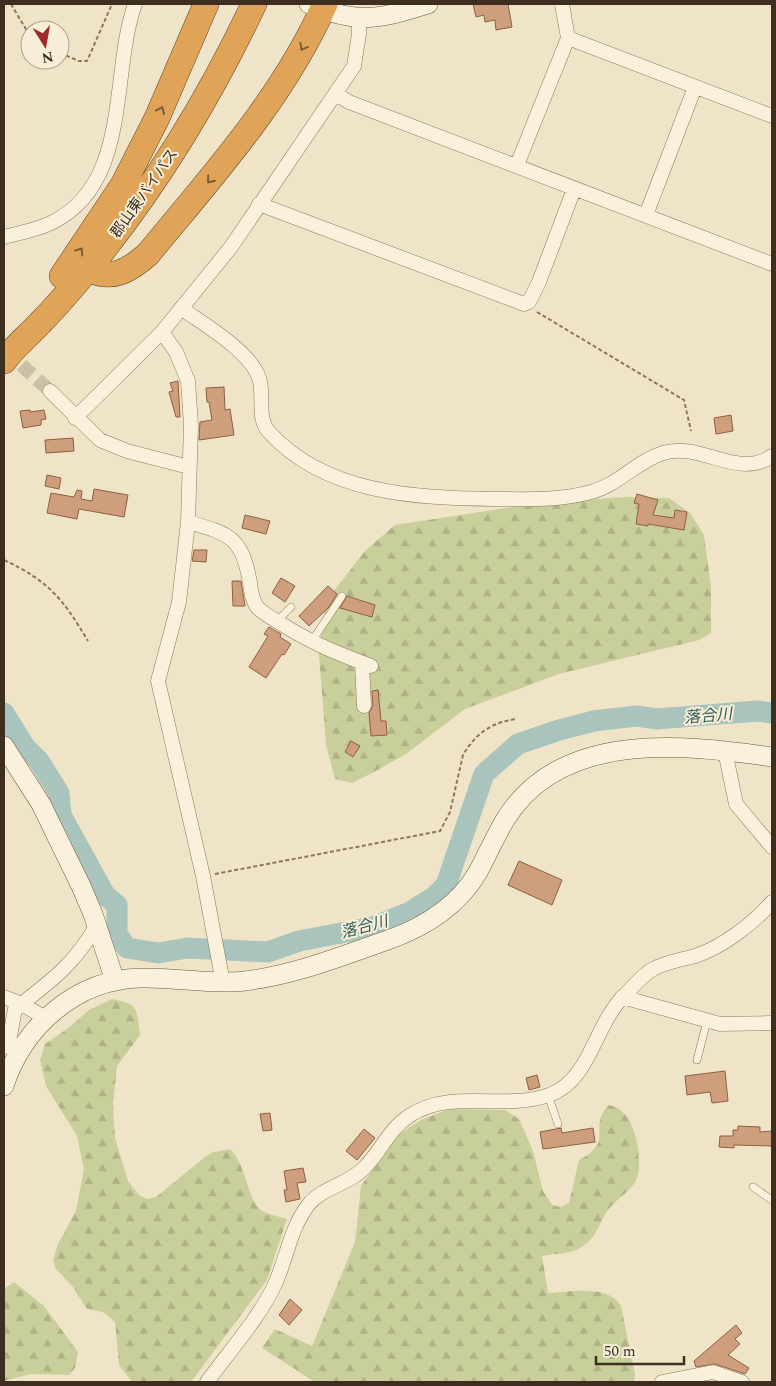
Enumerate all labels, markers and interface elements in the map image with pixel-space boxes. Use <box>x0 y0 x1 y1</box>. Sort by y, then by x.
north arrow <box>20 20 70 70</box>
one-way arrow <box>299 42 309 51</box>
text: N <box>40 46 55 69</box>
one-way arrow <box>154 106 165 115</box>
street label: 郡山東バイパス <box>105 144 184 243</box>
one-way arrow <box>206 174 215 183</box>
one-way arrow <box>74 247 83 256</box>
water label: 落合川 <box>683 702 735 730</box>
water label: 落合川 <box>338 909 392 945</box>
scale bar <box>596 1334 684 1366</box>
text: 50 m <box>604 1340 636 1363</box>

